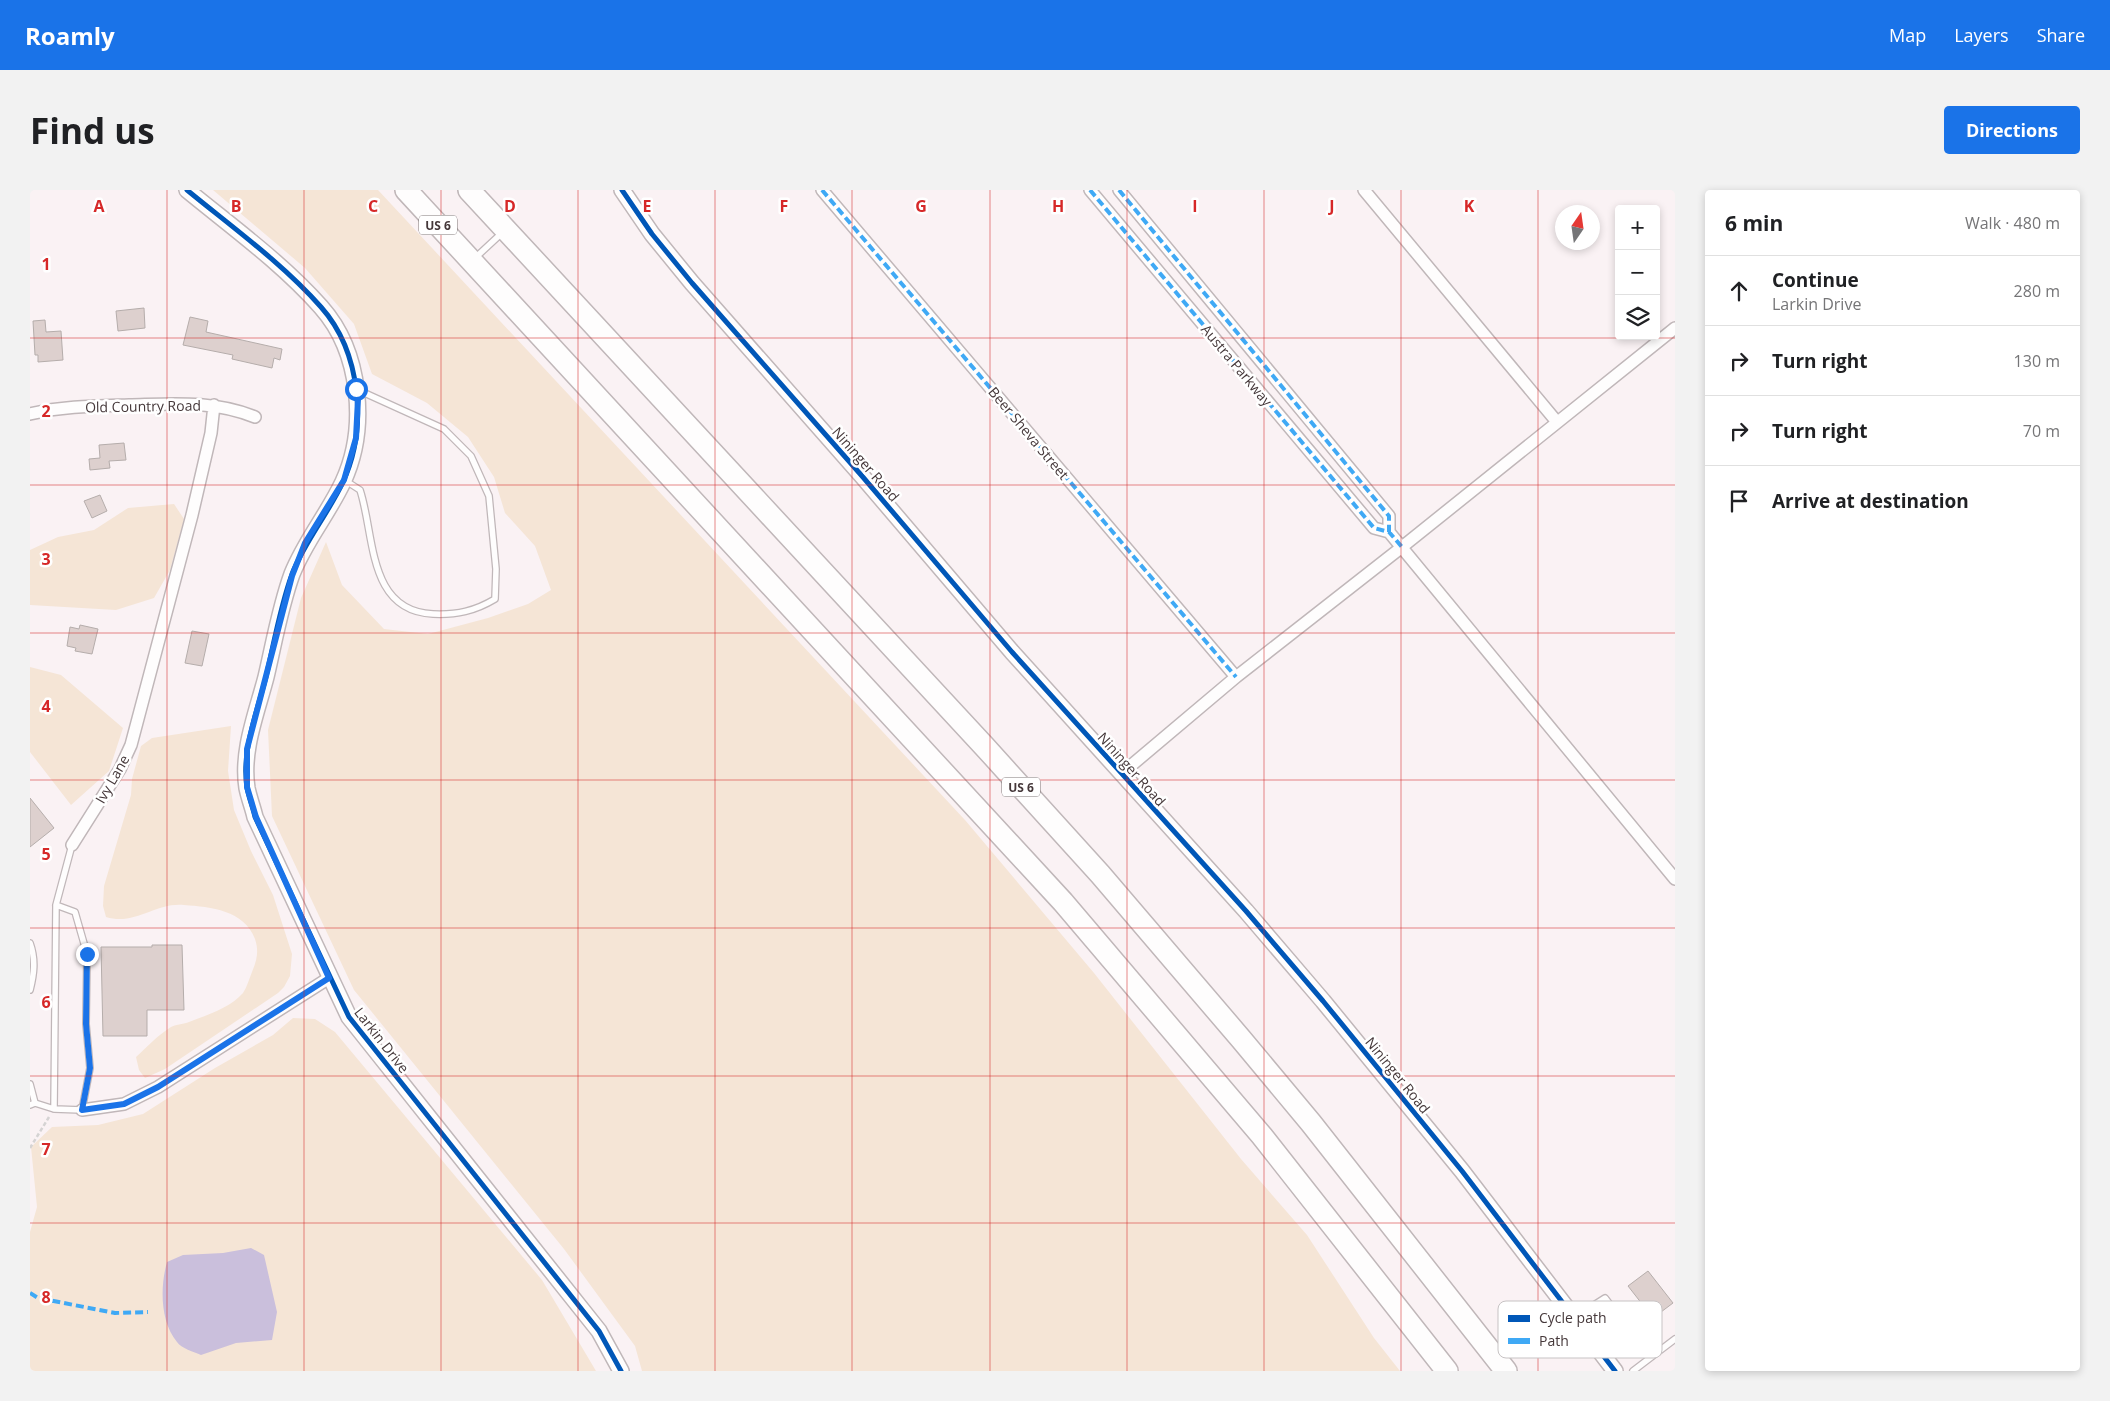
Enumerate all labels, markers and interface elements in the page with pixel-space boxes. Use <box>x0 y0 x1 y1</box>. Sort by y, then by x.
text: Roamly <box>25 19 115 52</box>
text: Map <box>1889 23 1926 47</box>
text: Layers <box>1954 23 2009 47</box>
text: Share <box>2037 23 2085 47</box>
button: Directions <box>1944 106 2080 154</box>
text: Find us <box>30 107 155 154</box>
text: A <box>93 195 105 217</box>
text: B <box>231 195 241 217</box>
text: C <box>368 195 378 217</box>
text: D <box>504 195 516 217</box>
text: E <box>643 195 652 217</box>
text: F <box>780 195 788 217</box>
text: G <box>915 195 927 217</box>
text: H <box>1052 195 1064 217</box>
text: I <box>1192 195 1198 217</box>
text: J <box>1327 195 1335 217</box>
text: K <box>1464 195 1475 217</box>
north arrow <box>1555 205 1600 250</box>
map controls <box>1615 205 1660 340</box>
button: + <box>1615 205 1660 250</box>
text: 6 min <box>1725 209 1783 237</box>
text: Walk · 480 m <box>1965 212 2060 234</box>
road number: US 6 <box>419 216 457 234</box>
button: − <box>1615 250 1660 295</box>
text: 1 <box>41 253 51 275</box>
text: Continue <box>1772 267 1859 293</box>
icon: ahead <box>1725 277 1753 305</box>
text: 280 m <box>2014 280 2060 302</box>
text: Larkin Drive <box>1772 293 1861 315</box>
button: layers <box>1615 295 1660 340</box>
street label: Austra Parkway <box>1197 320 1277 411</box>
icon: right <box>1725 347 1753 375</box>
text: Turn right <box>1772 348 1867 374</box>
text: 130 m <box>2014 350 2060 372</box>
route start <box>345 378 368 401</box>
street label: Beer Sheva Street <box>985 383 1073 483</box>
street label: Old Country Road <box>85 395 201 417</box>
text: 2 <box>41 400 51 422</box>
icon: right <box>1725 417 1753 445</box>
text: Turn right <box>1772 418 1867 444</box>
text: 70 m <box>2023 420 2060 442</box>
street label: Nininger Road <box>828 423 904 505</box>
icon: arrive <box>1725 487 1753 515</box>
text: Arrive at destination <box>1772 488 1969 514</box>
text: 3 <box>41 548 51 570</box>
text: 4 <box>41 695 51 717</box>
street label: Nininger Road <box>1094 728 1170 810</box>
street label: Ivy Lane <box>90 751 134 807</box>
road number: US 6 <box>1002 778 1040 796</box>
text: 5 <box>41 843 51 865</box>
route end <box>76 943 99 966</box>
text: 6 <box>41 991 51 1013</box>
street label: Larkin Drive <box>350 1003 414 1077</box>
street label: Nininger Road <box>1361 1033 1435 1117</box>
text: 7 <box>41 1138 51 1160</box>
text: 8 <box>41 1286 51 1308</box>
legend <box>1498 1301 1662 1358</box>
text: Cycle path <box>1539 1308 1607 1327</box>
text: Path <box>1539 1331 1569 1350</box>

